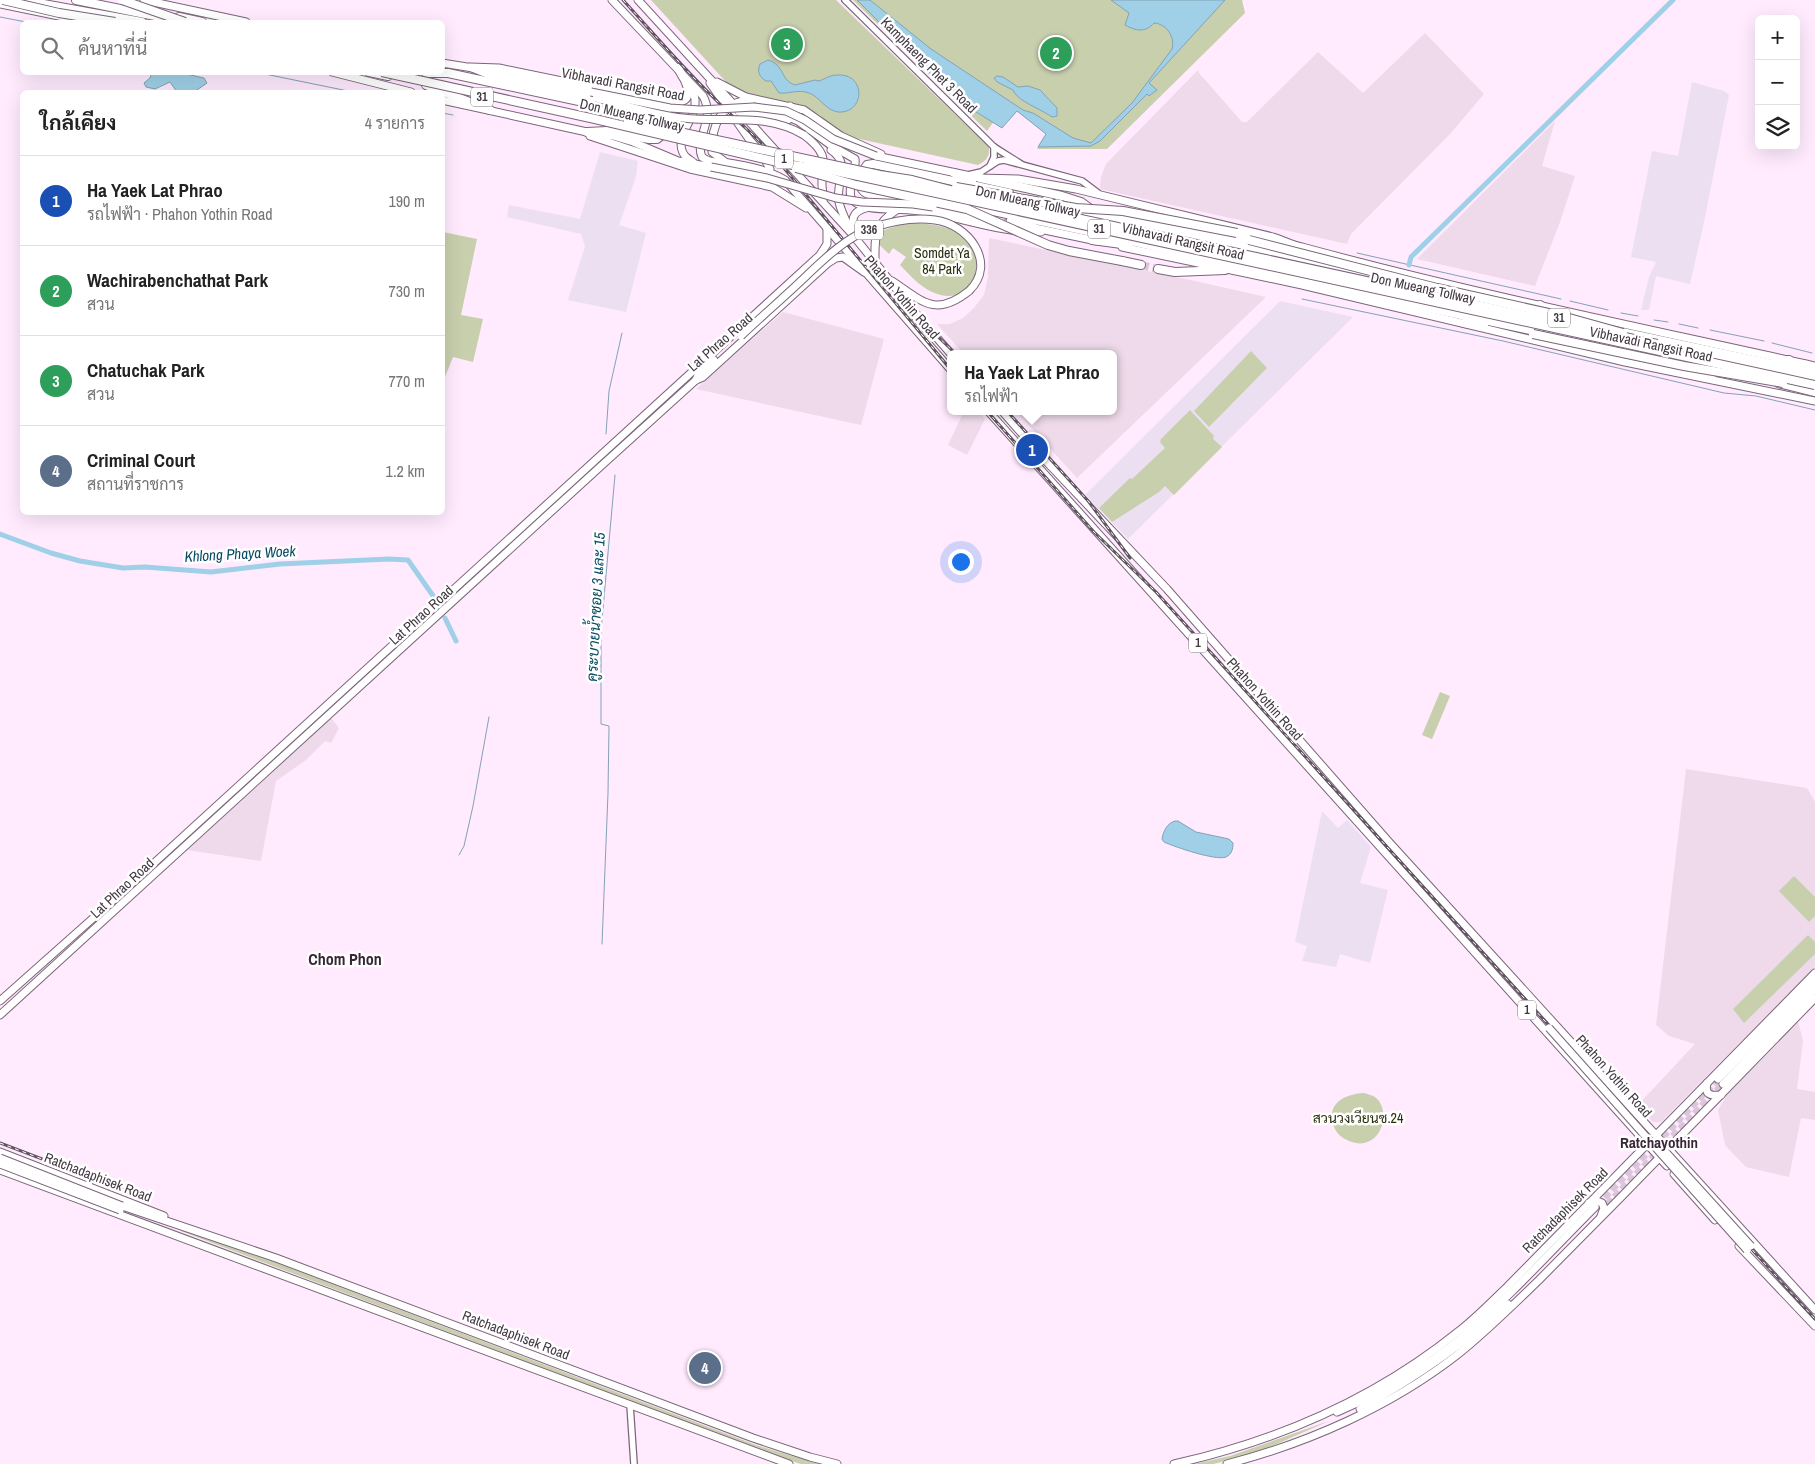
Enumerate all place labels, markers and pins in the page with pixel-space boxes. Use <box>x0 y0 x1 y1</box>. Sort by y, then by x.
pin: 3 <box>771 25 803 63</box>
pin: 2 <box>1040 34 1072 72</box>
pin: 1 <box>1016 431 1048 469</box>
pin: 4 <box>689 1349 721 1387</box>

